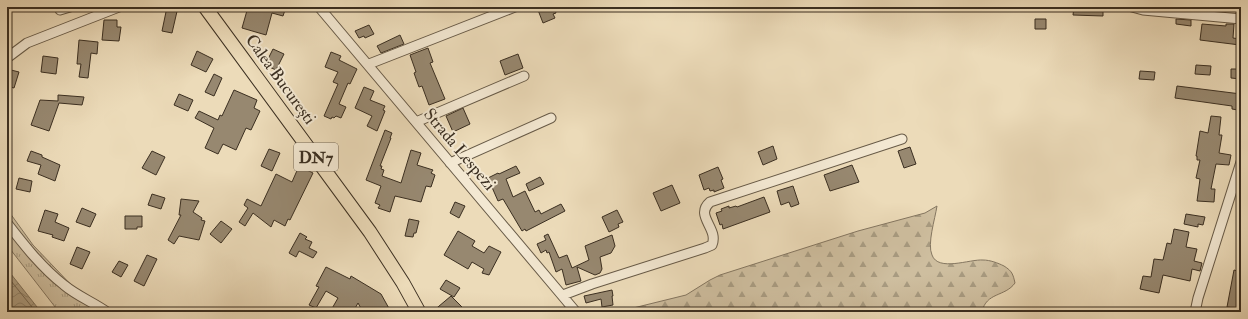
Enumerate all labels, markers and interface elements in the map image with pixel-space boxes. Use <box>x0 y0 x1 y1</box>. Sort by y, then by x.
street label: Calea București <box>241 30 321 129</box>
street label: Strada Lespezi <box>418 104 500 196</box>
road number: DN7 <box>294 143 338 171</box>

